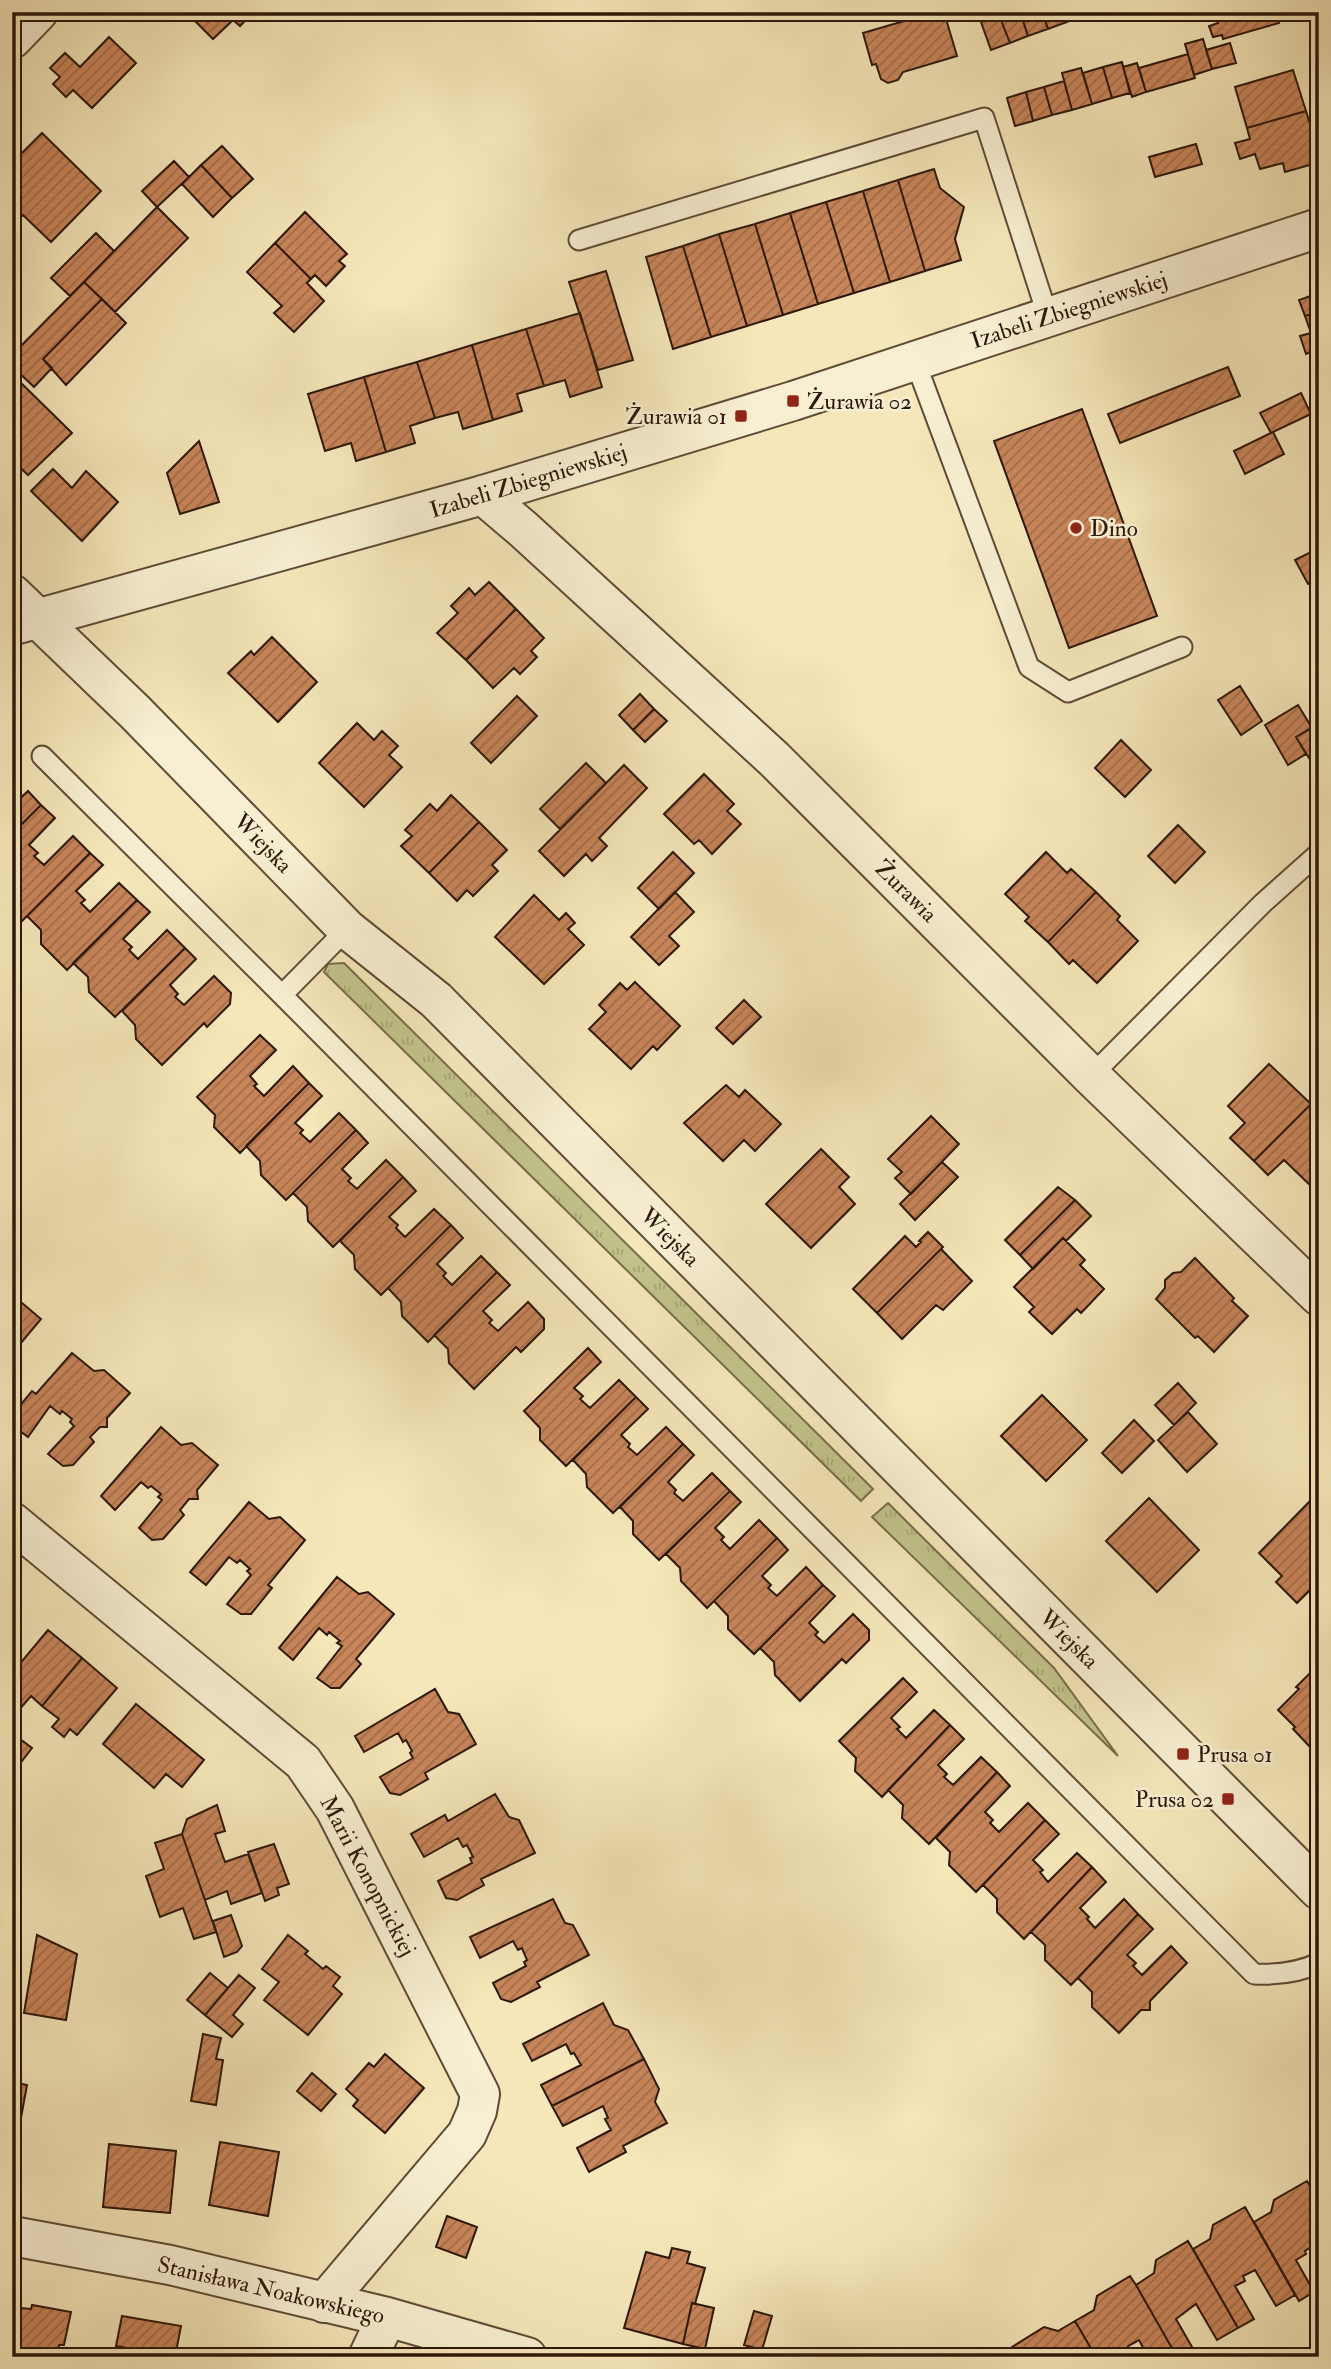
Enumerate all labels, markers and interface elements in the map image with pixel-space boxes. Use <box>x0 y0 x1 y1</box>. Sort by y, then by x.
street label: Izabeli Zbiegniewskiej <box>967 265 1171 355</box>
place label: Żurawia 02 <box>807 387 912 416</box>
marker: Żurawia 02 <box>785 393 801 409</box>
place label: Żurawia 01 <box>626 402 727 431</box>
marker: Żurawia 01 <box>733 408 749 424</box>
street label: Izabeli Zbiegniewskiej <box>426 437 630 525</box>
place label: Dino <box>1090 514 1138 543</box>
marker: Dino <box>1068 520 1084 536</box>
street label: Wiejska <box>227 806 299 880</box>
street label: Żurawia <box>869 854 944 929</box>
street label: Wiejska <box>633 1200 706 1273</box>
street label: Wiejska <box>1032 1602 1105 1675</box>
place label: Prusa 01 <box>1197 1740 1273 1769</box>
marker: Prusa 01 <box>1175 1746 1191 1762</box>
place label: Prusa 02 <box>1135 1785 1214 1814</box>
street label: Marii Konopnickiej <box>313 1791 422 1962</box>
marker: Prusa 02 <box>1220 1791 1236 1807</box>
street label: Stanisława Noakowskiego <box>155 2250 387 2330</box>

